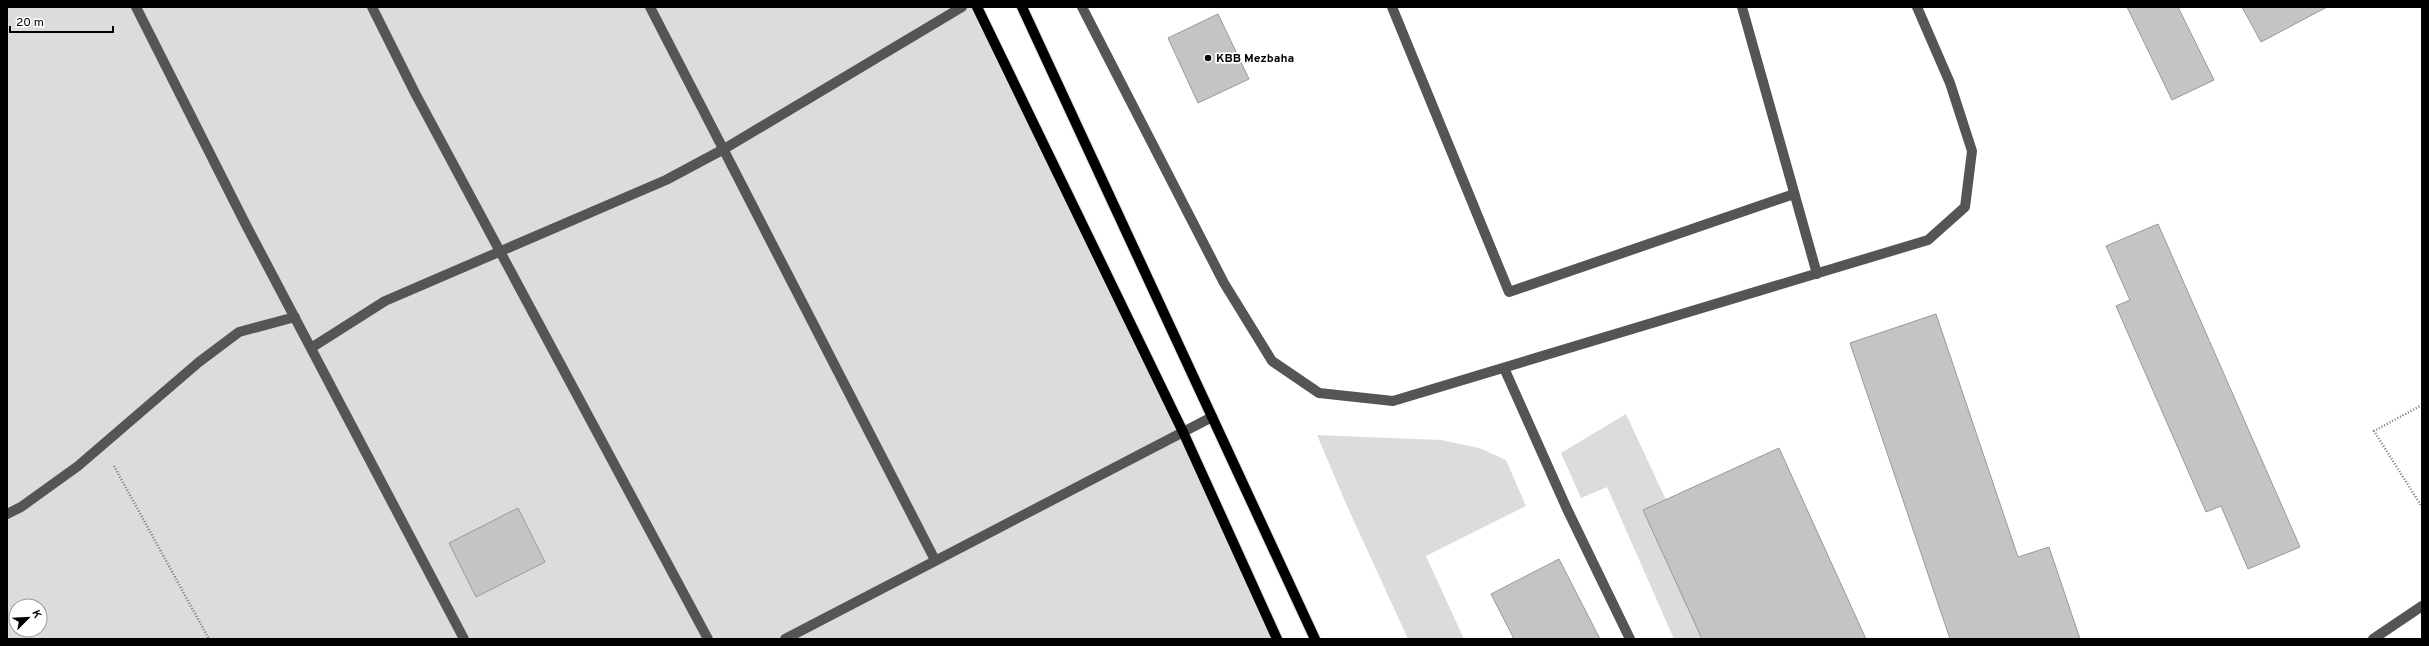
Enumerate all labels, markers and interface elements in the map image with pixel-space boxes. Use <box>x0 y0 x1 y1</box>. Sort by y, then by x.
scale bar <box>10 8 113 34</box>
text: 20 m <box>16 15 44 31</box>
place label: KBB Mezbaha <box>1216 51 1294 67</box>
marker: KBB Mezbaha <box>1203 53 1213 63</box>
north arrow <box>8 598 48 638</box>
text: K <box>28 608 44 621</box>

